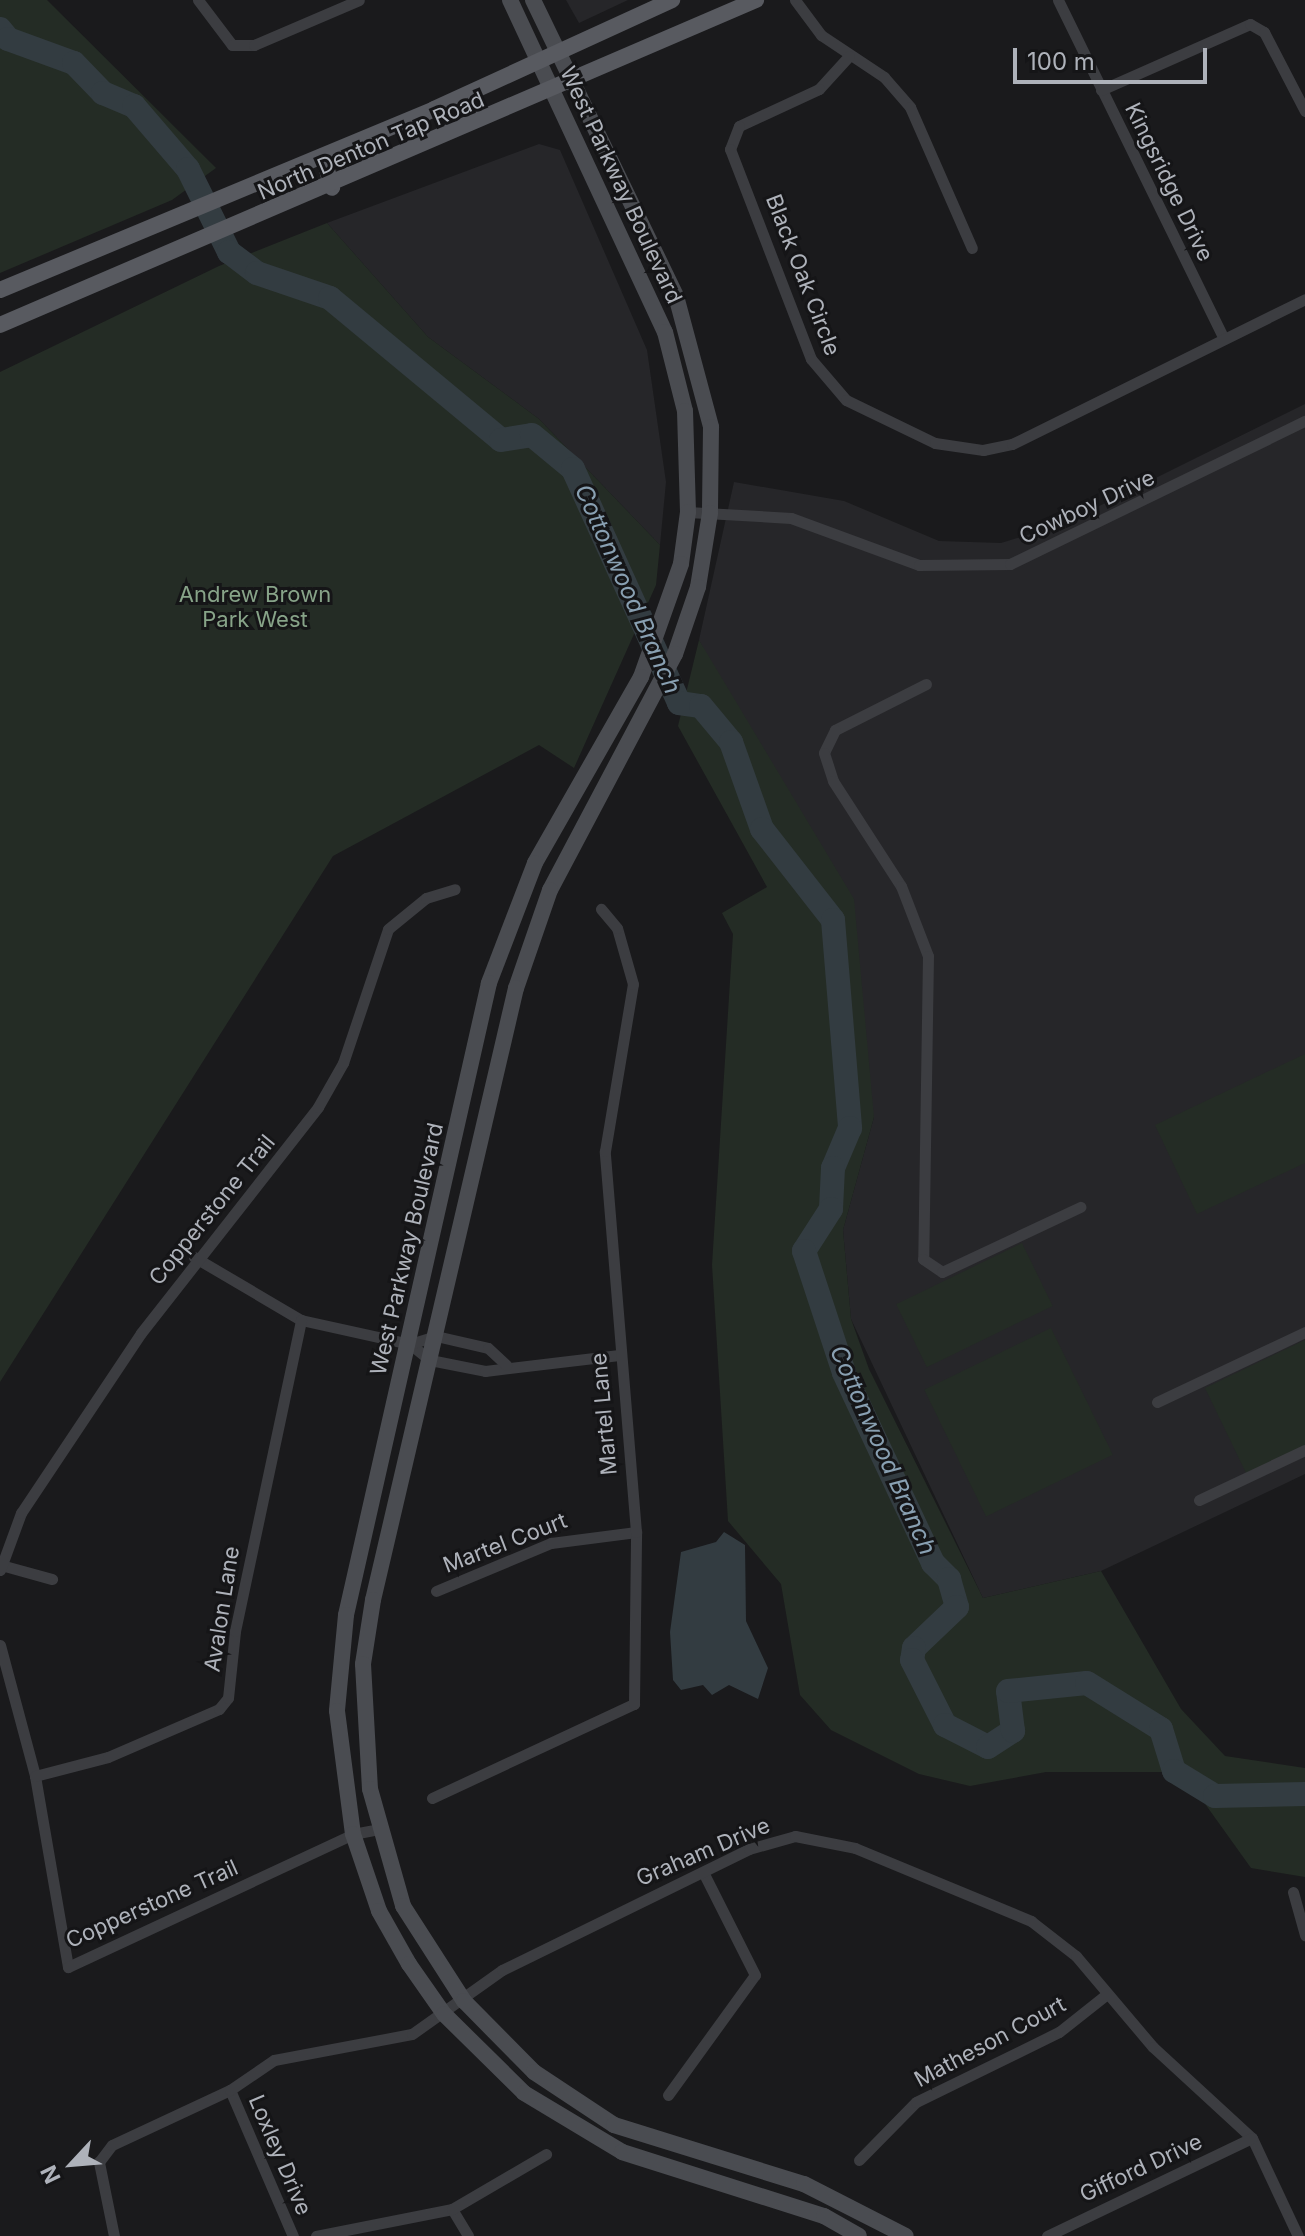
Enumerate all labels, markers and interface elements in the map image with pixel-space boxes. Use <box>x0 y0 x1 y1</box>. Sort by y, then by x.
scale bar <box>1017 32 1211 82</box>
text: 100 m <box>1027 47 1095 76</box>
street label: West Parkway Boulevard <box>554 62 688 308</box>
street label: North Denton Tap Road <box>254 86 488 206</box>
street label: Kingsridge Drive <box>1119 98 1219 266</box>
street label: Black Oak Circle <box>760 191 846 359</box>
street label: Cowboy Drive <box>1015 464 1159 550</box>
water label: Cottonwood Branch <box>569 480 687 698</box>
park label: Andrew Brown Park West <box>179 581 331 632</box>
street label: West Parkway Boulevard <box>365 1120 449 1378</box>
street label: Copperstone Trail <box>143 1130 281 1290</box>
water label: Cottonwood Branch <box>824 1341 942 1559</box>
street label: Martel Lane <box>585 1352 623 1476</box>
street label: Martel Court <box>439 1507 571 1579</box>
street label: Avalon Lane <box>199 1544 245 1674</box>
street label: Graham Drive <box>632 1812 774 1892</box>
street label: Copperstone Trail <box>62 1854 242 1954</box>
street label: Matheson Court <box>910 1991 1070 2093</box>
street label: Loxley Drive <box>243 2091 317 2219</box>
north arrow <box>32 2124 112 2204</box>
street label: Gifford Drive <box>1076 2128 1206 2208</box>
text: N <box>35 2161 66 2188</box>

